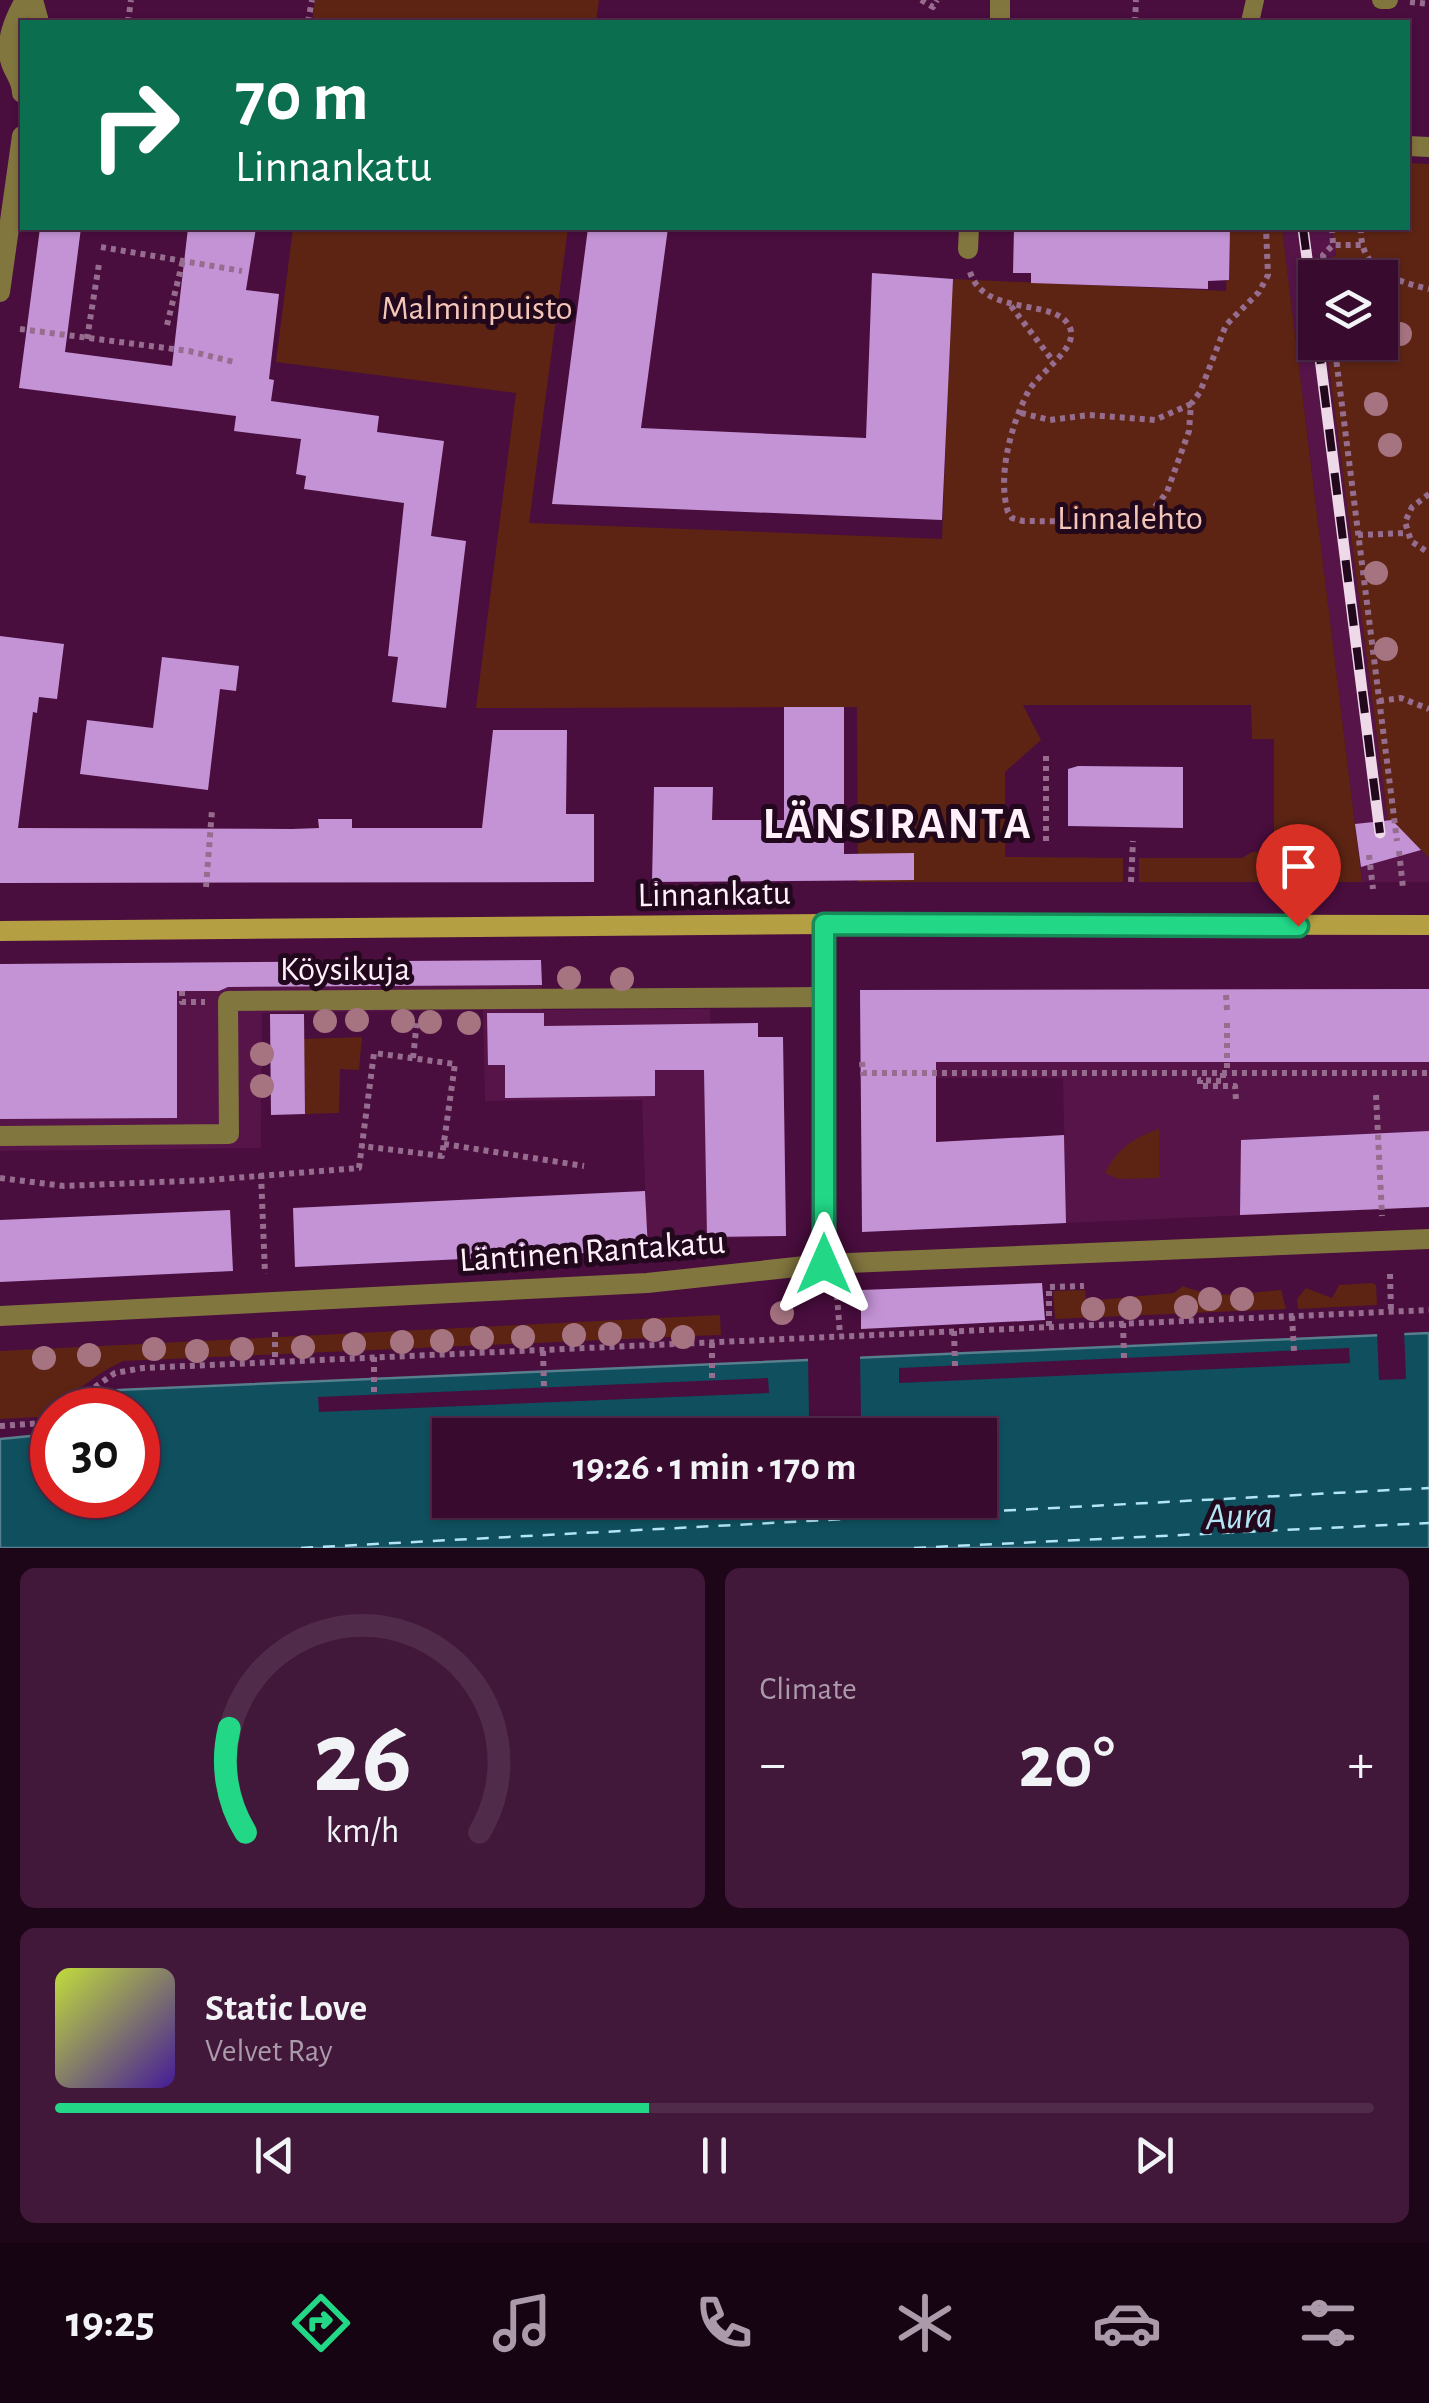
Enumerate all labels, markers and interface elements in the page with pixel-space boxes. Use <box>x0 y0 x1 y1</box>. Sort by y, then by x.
icon: right <box>70 60 200 190</box>
text: 70 m <box>235 63 369 133</box>
text: Linnankatu <box>235 145 432 190</box>
map controls <box>1298 260 1398 360</box>
button: layers <box>1298 260 1398 360</box>
park label: Malminpuisto <box>381 291 573 326</box>
park label: Linnalehto <box>1057 501 1203 536</box>
district label: LÄNSIRANTA <box>763 800 1033 847</box>
pin <box>1256 824 1341 927</box>
icon: arrive <box>1271 839 1326 894</box>
street label: Linnankatu <box>637 876 791 913</box>
street label: Köysikuja <box>280 952 410 987</box>
position arrow <box>772 1212 876 1316</box>
street label: Läntinen Rantakatu <box>458 1225 726 1278</box>
speed limit sign: 30 <box>30 1388 160 1518</box>
text: 19:26 · 1 min · 170 m <box>573 1449 856 1487</box>
water label: Aura <box>1204 1497 1273 1537</box>
text: Climate <box>760 1673 857 1705</box>
text: 26 <box>313 1707 412 1811</box>
text: 20° <box>1019 1726 1115 1801</box>
text: − <box>760 1737 786 1792</box>
text: + <box>1348 1737 1374 1792</box>
text: km/h <box>325 1813 399 1849</box>
text: Static Love <box>205 1990 367 2028</box>
text: Velvet Ray <box>205 2035 333 2067</box>
icon: previous <box>247 2128 302 2183</box>
icon: pause <box>687 2128 742 2183</box>
icon: next <box>1127 2128 1182 2183</box>
icon: directions <box>286 2288 356 2358</box>
icon: music <box>487 2288 557 2358</box>
icon: phone <box>689 2288 759 2358</box>
icon: climate <box>890 2288 960 2358</box>
icon: car <box>1092 2288 1162 2358</box>
icon: filters <box>1293 2288 1363 2358</box>
text: 19:25 <box>66 2300 155 2345</box>

